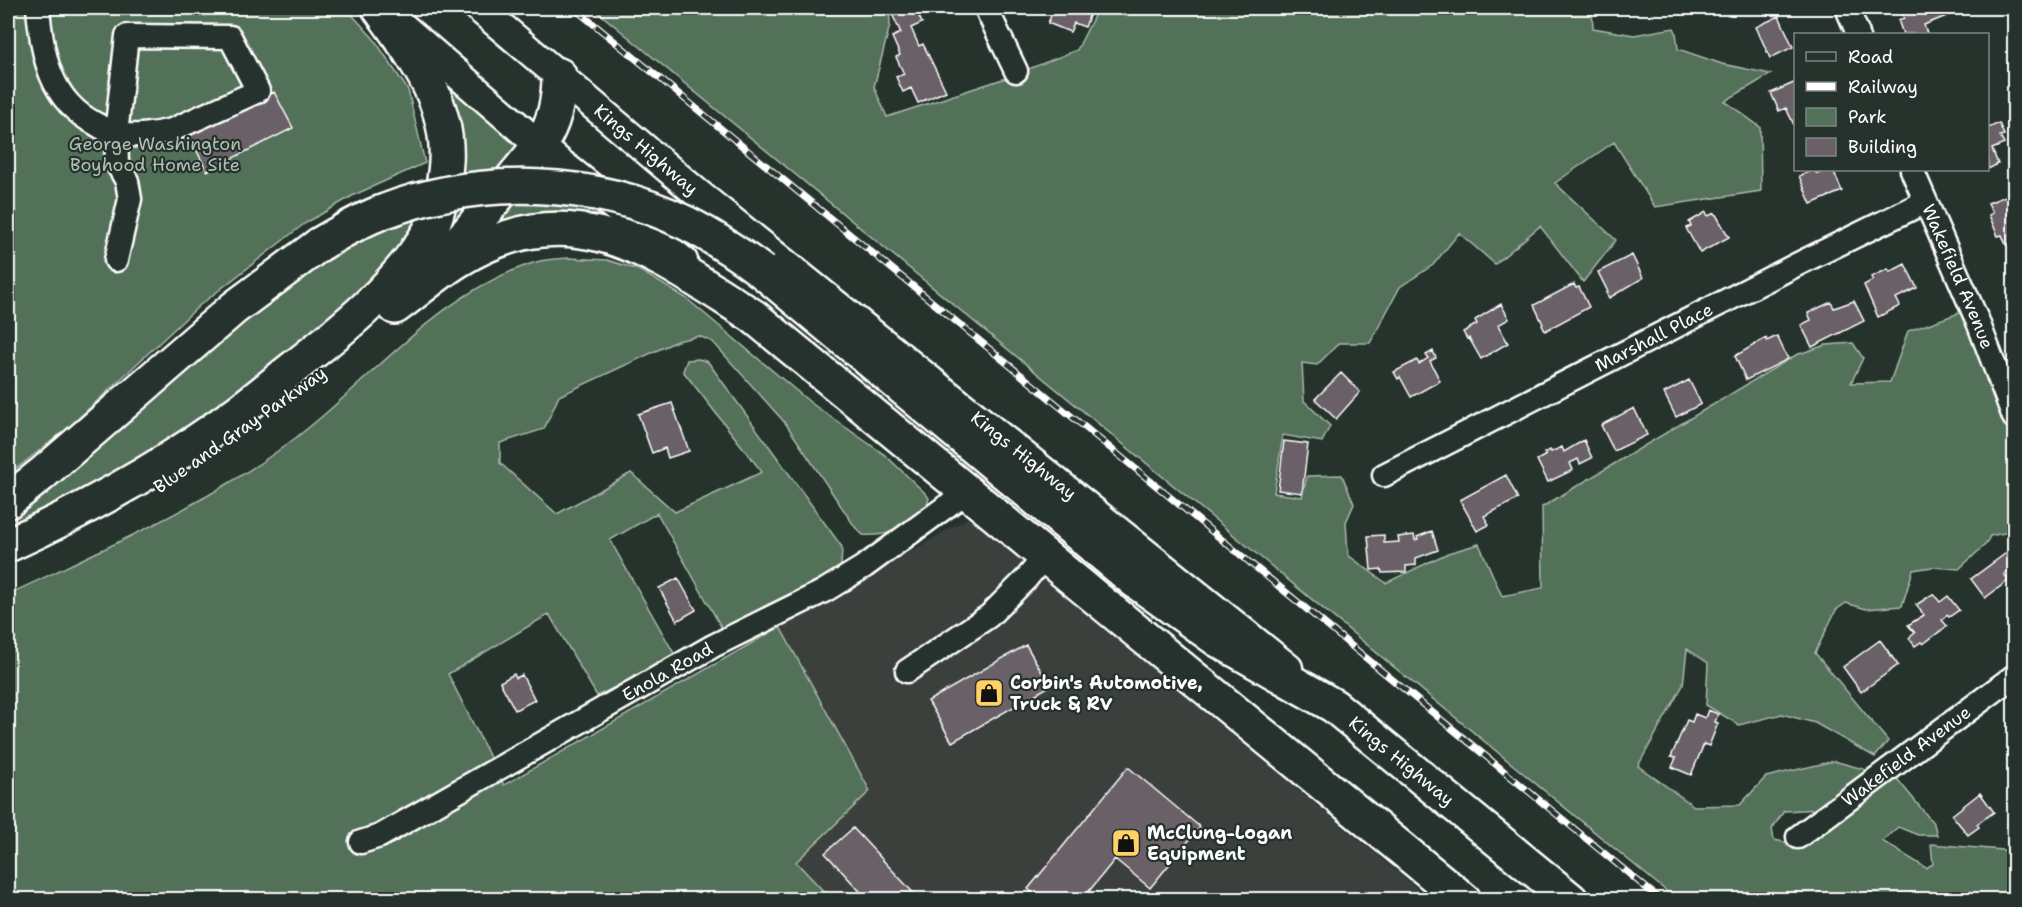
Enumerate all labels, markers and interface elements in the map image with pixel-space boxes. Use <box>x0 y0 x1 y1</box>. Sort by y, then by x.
legend <box>1794 33 1989 171</box>
text: Road <box>1848 45 1893 69</box>
text: Railway <box>1848 75 1918 99</box>
street label: Kings Highway <box>589 99 703 201</box>
text: Park <box>1848 105 1887 129</box>
park label: George Washington Boyhood Home Site <box>69 132 241 177</box>
text: Building <box>1848 135 1917 159</box>
street label: Wakefield Avenue <box>1916 200 1999 353</box>
street label: Marshall Place <box>1591 297 1717 378</box>
street label: Blue and Gray Parkway <box>149 361 331 499</box>
street label: Kings Highway <box>966 406 1082 505</box>
street label: Enola Road <box>618 637 717 707</box>
place label: Corbin's Automotive, Truck & RV <box>1010 671 1203 716</box>
shop icon: Corbin's Automotive, Truck & RV <box>973 677 1005 709</box>
street label: Wakefield Avenue <box>1837 700 1976 812</box>
street label: Kings Highway <box>1344 711 1459 811</box>
place label: McClung-Logan Equipment <box>1147 821 1292 866</box>
shop icon: McClung-Logan Equipment <box>1110 827 1142 859</box>

